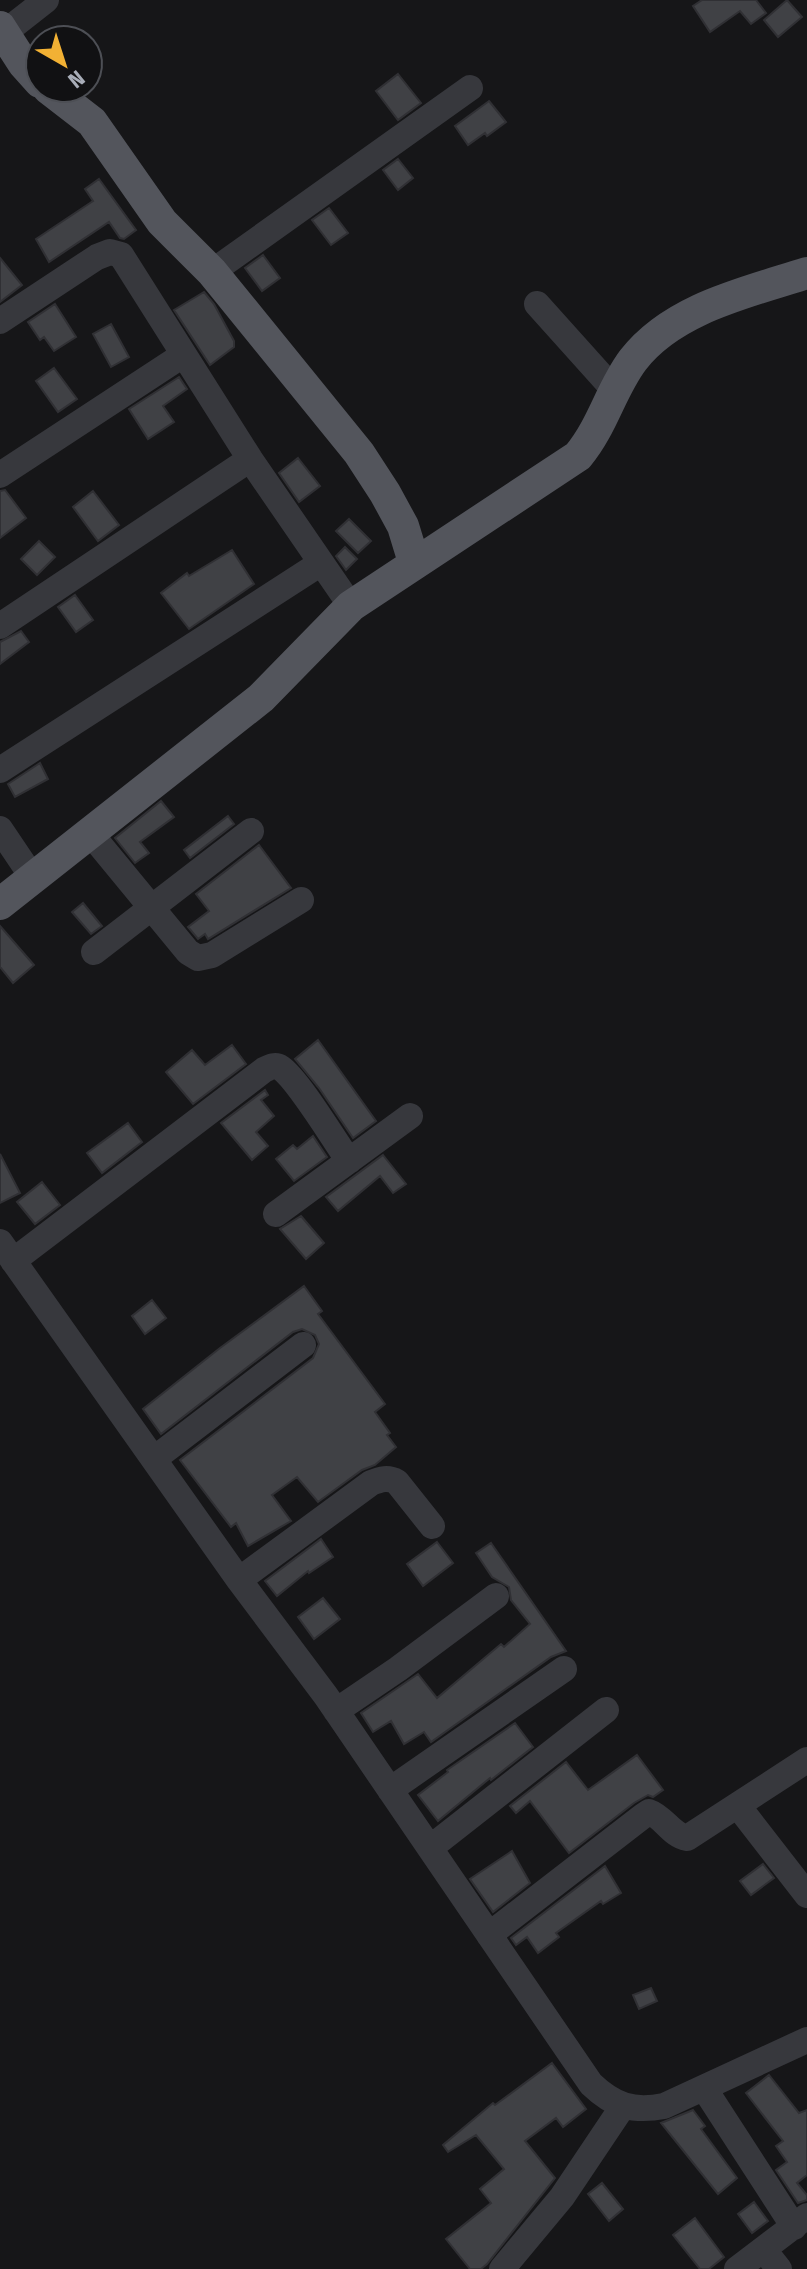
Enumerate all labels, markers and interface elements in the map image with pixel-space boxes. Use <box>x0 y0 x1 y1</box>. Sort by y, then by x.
north arrow <box>24 24 104 104</box>
text: N <box>63 65 90 94</box>

